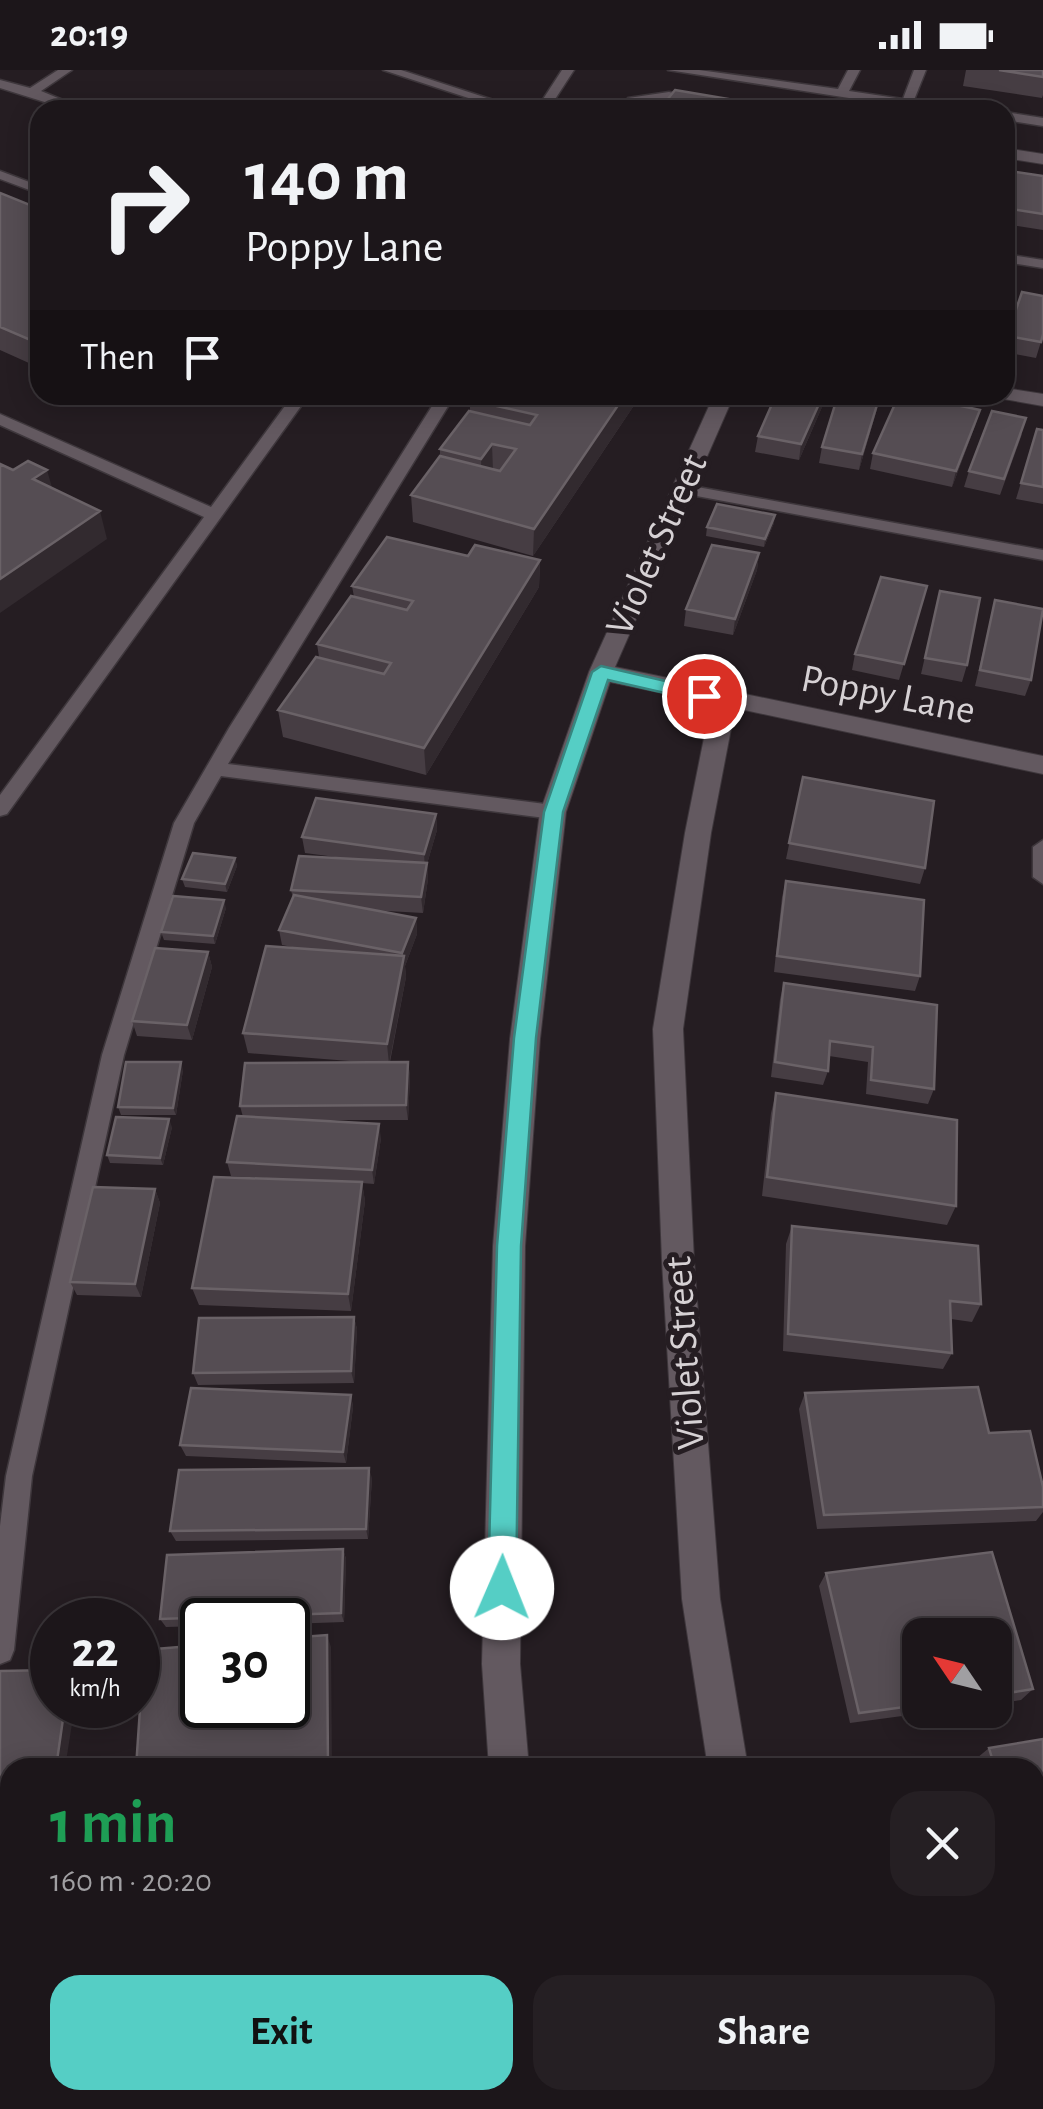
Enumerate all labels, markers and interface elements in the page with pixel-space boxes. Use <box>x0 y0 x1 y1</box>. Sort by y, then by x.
text: 20:19 <box>50 16 128 54</box>
icon: right <box>80 140 210 270</box>
text: 140 m <box>245 143 409 213</box>
text: Poppy Lane <box>245 225 443 270</box>
icon: arrive <box>175 330 230 385</box>
text: Then <box>80 339 155 377</box>
street label: Violet Street <box>599 448 715 642</box>
pin <box>662 654 747 739</box>
street label: Poppy Lane <box>798 659 978 731</box>
icon: arrive <box>677 669 732 724</box>
street label: Violet Street <box>658 1255 712 1451</box>
position arrow <box>450 1536 554 1640</box>
speed limit sign: 30 <box>180 1598 310 1728</box>
north arrow <box>902 1618 1012 1728</box>
map controls <box>902 1618 1012 1728</box>
text: 22 <box>71 1626 119 1676</box>
text: km/h <box>69 1676 121 1701</box>
button: close <box>890 1791 995 1896</box>
text: 1 min <box>50 1794 176 1854</box>
text: 160 m · 20:20 <box>50 1865 212 1897</box>
button: Exit <box>50 1975 513 2090</box>
button: Share <box>533 1975 995 2090</box>

